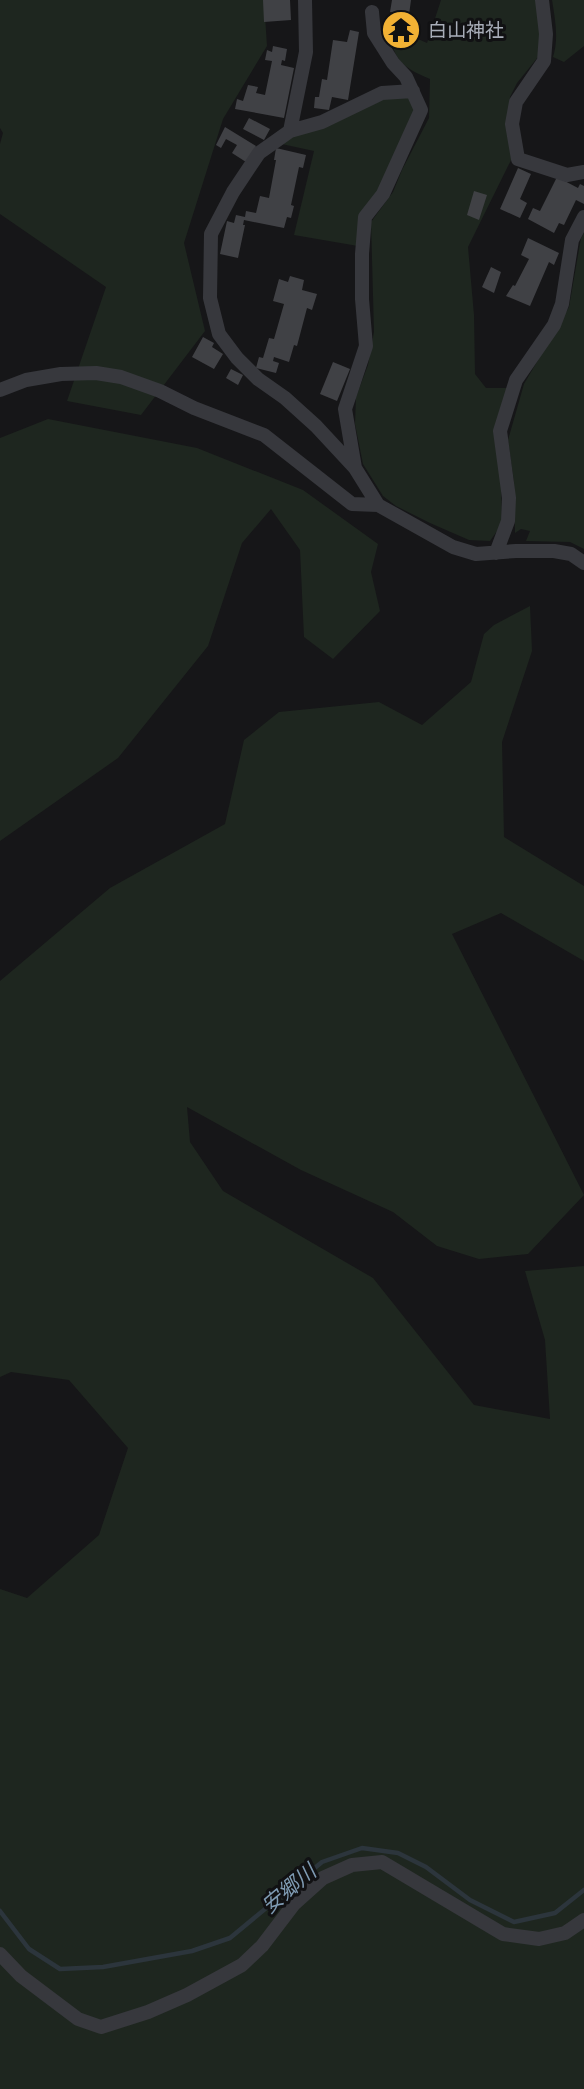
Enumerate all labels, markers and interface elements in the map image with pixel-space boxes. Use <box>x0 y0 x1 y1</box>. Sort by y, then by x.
temple icon: 白山神社 <box>380 9 422 51</box>
place label: 白山神社 <box>428 18 504 43</box>
water label: 安郷川 <box>256 1857 324 1920</box>

